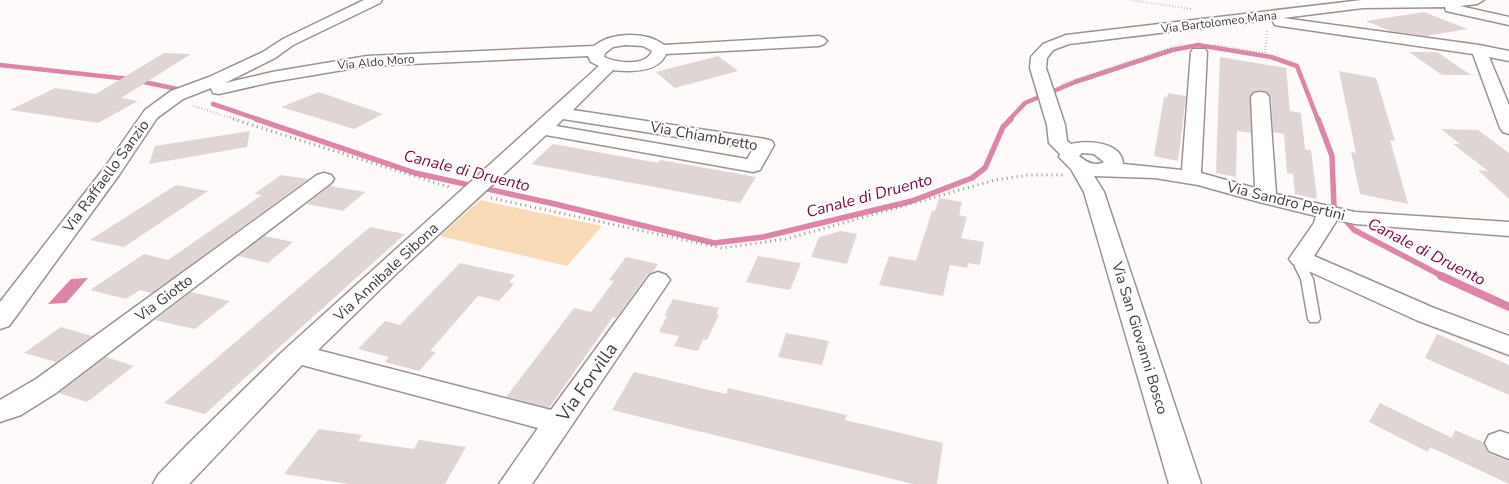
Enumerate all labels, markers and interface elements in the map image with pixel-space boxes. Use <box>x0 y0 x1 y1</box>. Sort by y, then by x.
street label: Via Bartolomeo Mana <box>1159 7 1278 37</box>
street label: Via Aldo Moro <box>336 51 416 73</box>
street label: Via Raffaello Sanzio <box>58 116 154 237</box>
street label: Via Chiambretto <box>648 117 759 155</box>
water label: Canale di Druento <box>401 145 532 197</box>
water label: Canale di Druento <box>804 169 935 223</box>
street label: Via Sandro Pertini <box>1224 176 1347 225</box>
water label: Canale di Druento <box>1364 213 1489 291</box>
street label: Via Annibale Sibona <box>329 218 443 326</box>
street label: Via San Giovanni Bosco <box>1107 258 1173 417</box>
street label: Via Giotto <box>130 270 197 327</box>
street label: Via Forvilla <box>551 338 623 427</box>

